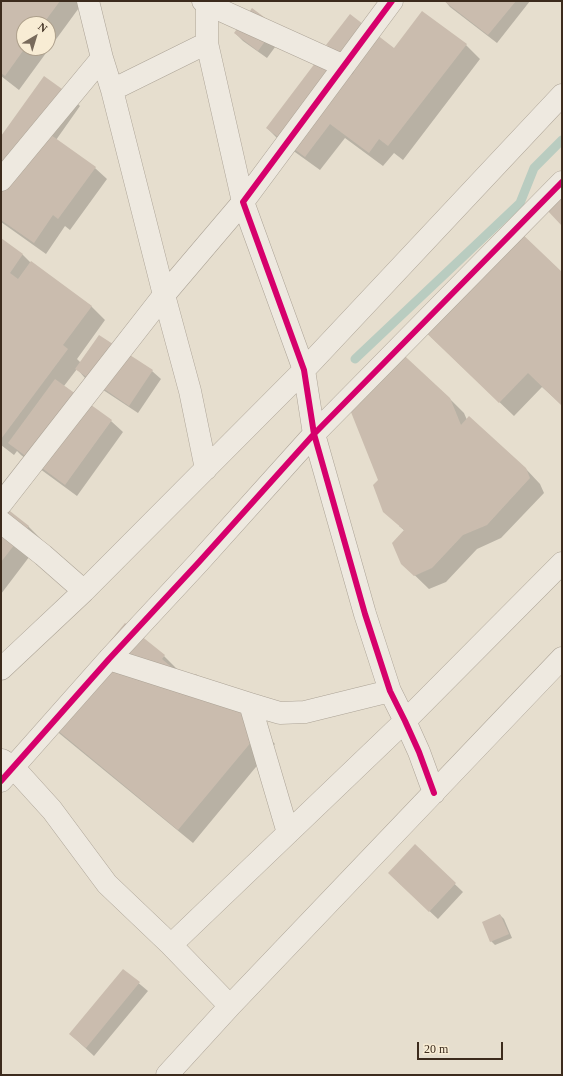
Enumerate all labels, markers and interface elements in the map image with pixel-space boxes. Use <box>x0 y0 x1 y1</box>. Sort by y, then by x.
north arrow <box>16 16 56 56</box>
text: N <box>36 20 50 35</box>
scale bar <box>419 1034 505 1060</box>
text: 20 m <box>424 1042 448 1056</box>

